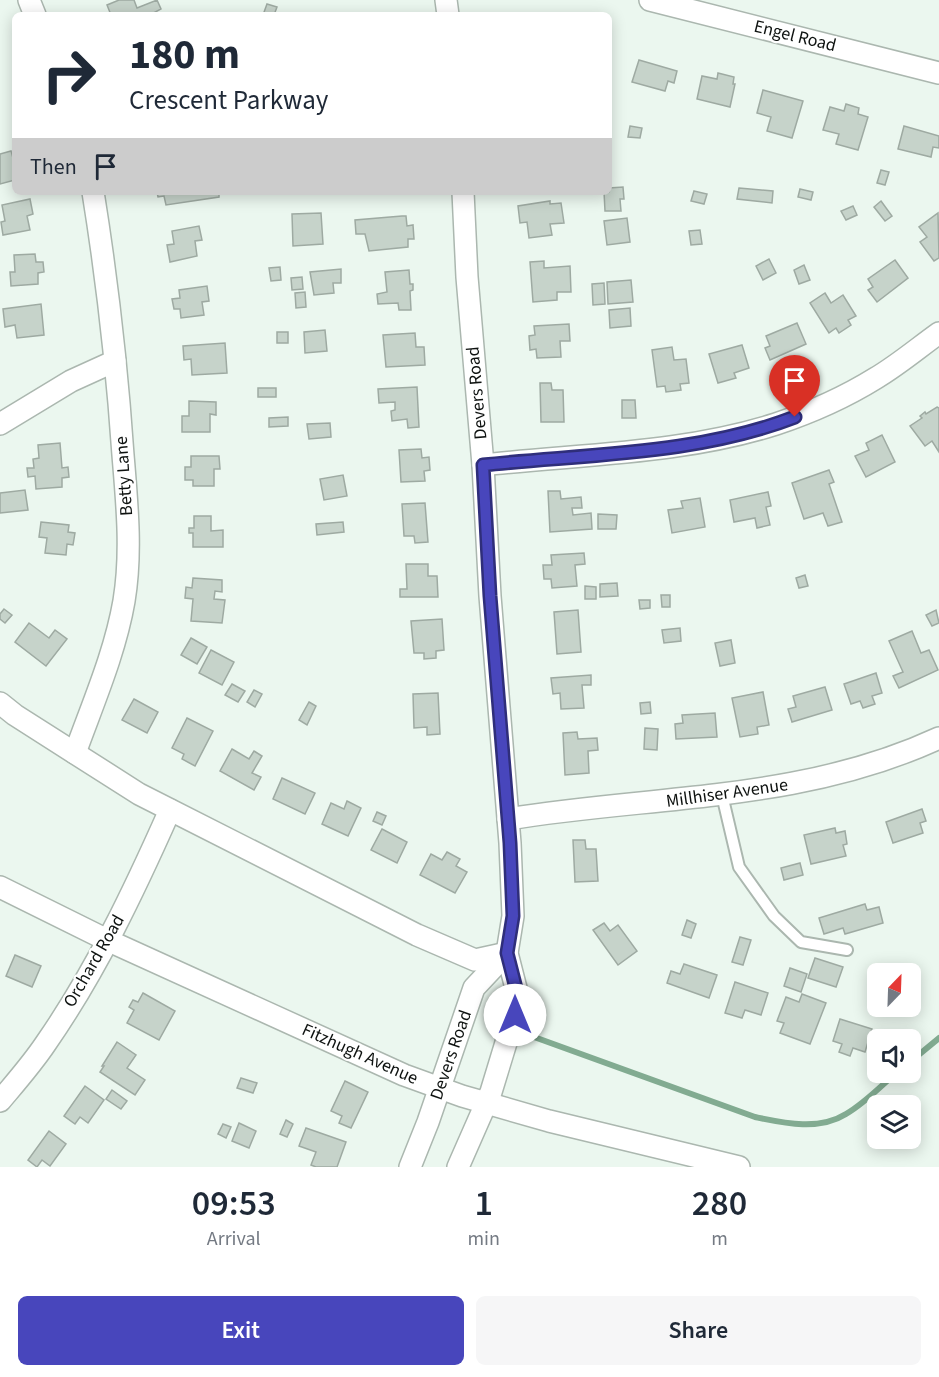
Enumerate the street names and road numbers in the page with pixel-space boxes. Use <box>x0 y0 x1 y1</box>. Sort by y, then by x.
street label: Engel Road <box>751 14 839 58</box>
street label: Devers Road <box>460 345 494 441</box>
street label: Betty Lane <box>109 435 139 517</box>
street label: Millhiser Avenue <box>664 772 790 814</box>
street label: Orchard Road <box>57 910 131 1012</box>
street label: Devers Road <box>424 1007 478 1103</box>
street label: Fitzhugh Avenue <box>298 1017 422 1091</box>

